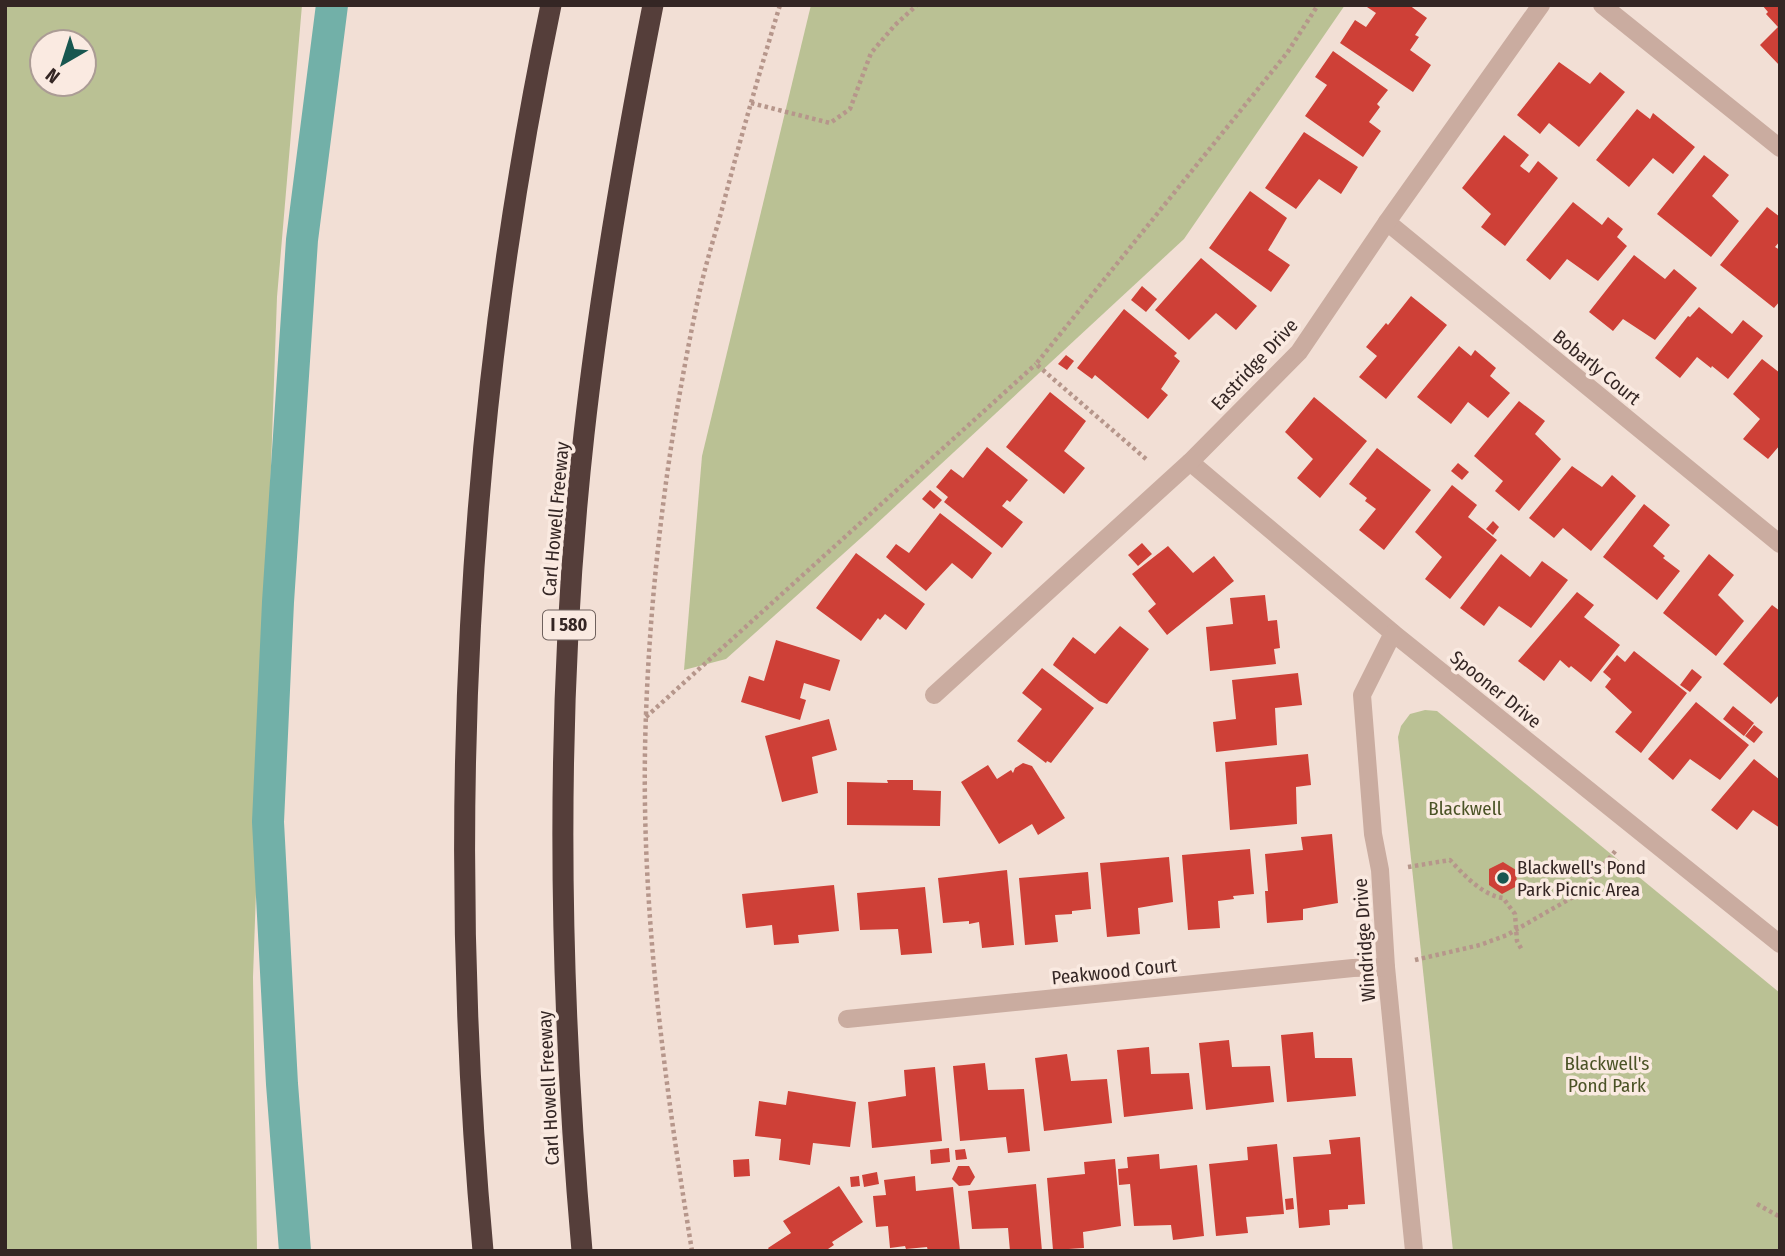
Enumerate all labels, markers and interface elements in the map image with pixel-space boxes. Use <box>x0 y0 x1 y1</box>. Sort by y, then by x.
north arrow <box>28 28 98 98</box>
text: N <box>41 63 64 88</box>
street label: Eastridge Drive <box>1206 314 1303 415</box>
street label: Bobarly Court <box>1548 325 1646 410</box>
street label: Carl Howell Freeway <box>537 440 574 597</box>
road number: I 580 <box>543 610 595 640</box>
street label: Spooner Drive <box>1446 646 1546 733</box>
park label: Blackwell <box>1428 797 1502 820</box>
place label: Blackwell's Pond Park Picnic Area <box>1517 856 1646 901</box>
marker: Blackwell's Pond Park Picnic Area <box>1495 870 1511 886</box>
street label: Windridge Drive <box>1349 878 1380 1002</box>
street label: Peakwood Court <box>1050 953 1179 990</box>
street label: Carl Howell Freeway <box>533 1009 564 1166</box>
park label: Blackwell's Pond Park <box>1565 1052 1649 1097</box>

